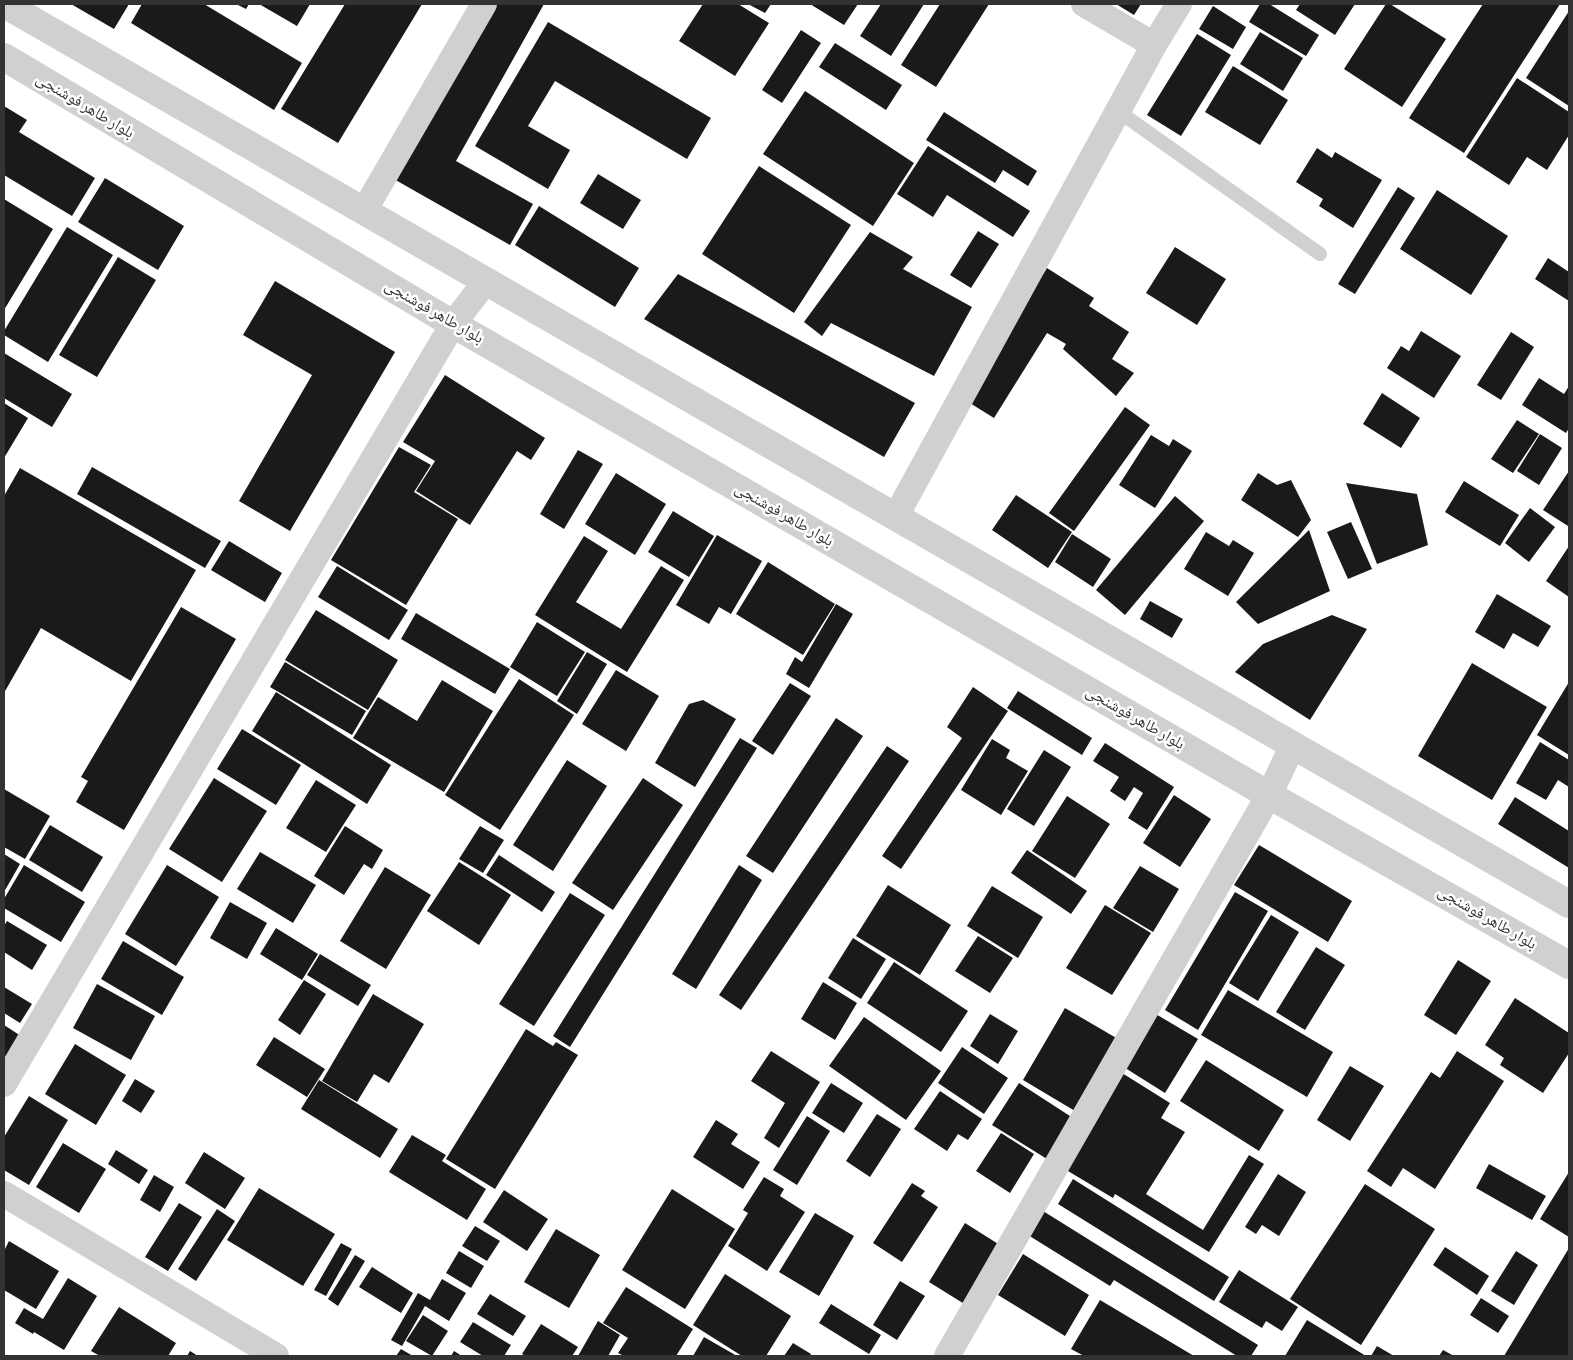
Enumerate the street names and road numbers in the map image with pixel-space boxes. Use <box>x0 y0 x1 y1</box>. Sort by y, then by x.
street label: بلوار طاهر فوشنجی <box>32 69 138 143</box>
street label: بلوار طاهر فوشنجی <box>381 276 487 348</box>
street label: بلوار طاهر فوشنجی <box>731 479 837 551</box>
street label: بلوار طاهر فوشنجی <box>1082 682 1188 754</box>
street label: بلوار طاهر فوشنجی <box>1434 882 1540 954</box>

